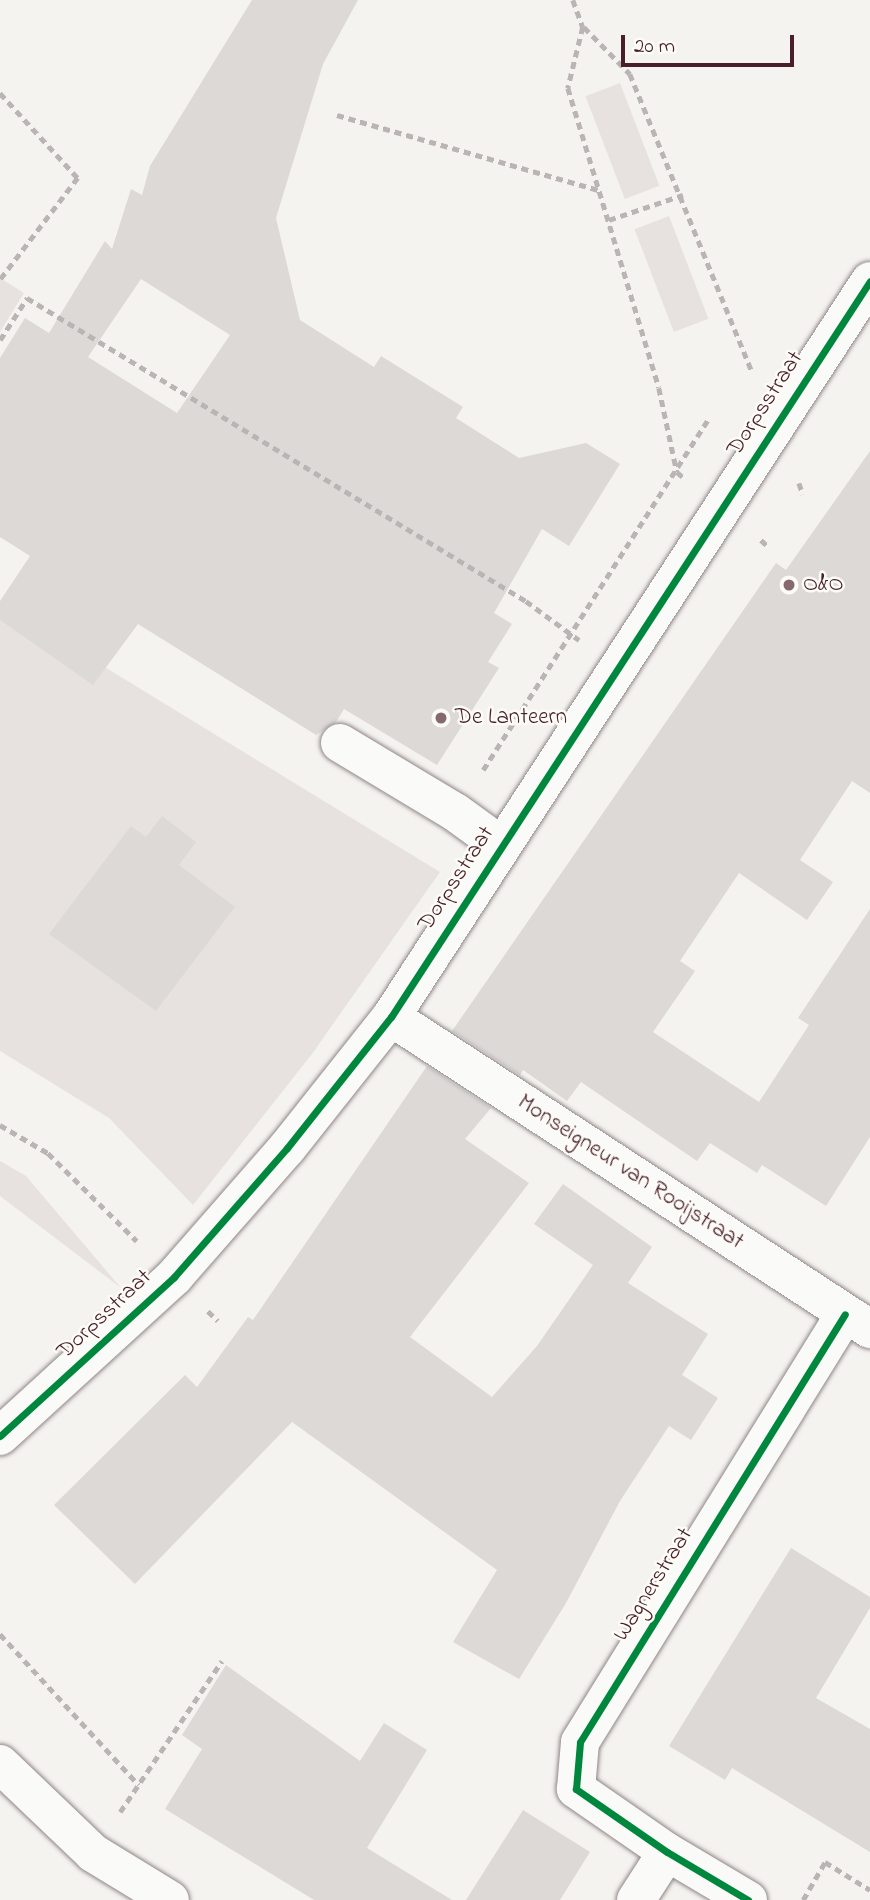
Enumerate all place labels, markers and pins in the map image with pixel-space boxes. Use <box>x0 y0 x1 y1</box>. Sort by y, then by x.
place label: O&O <box>803 571 844 599</box>
marker: O&O <box>781 577 797 593</box>
place label: De Lanteern <box>455 704 567 732</box>
marker: De Lanteern <box>433 710 449 726</box>

